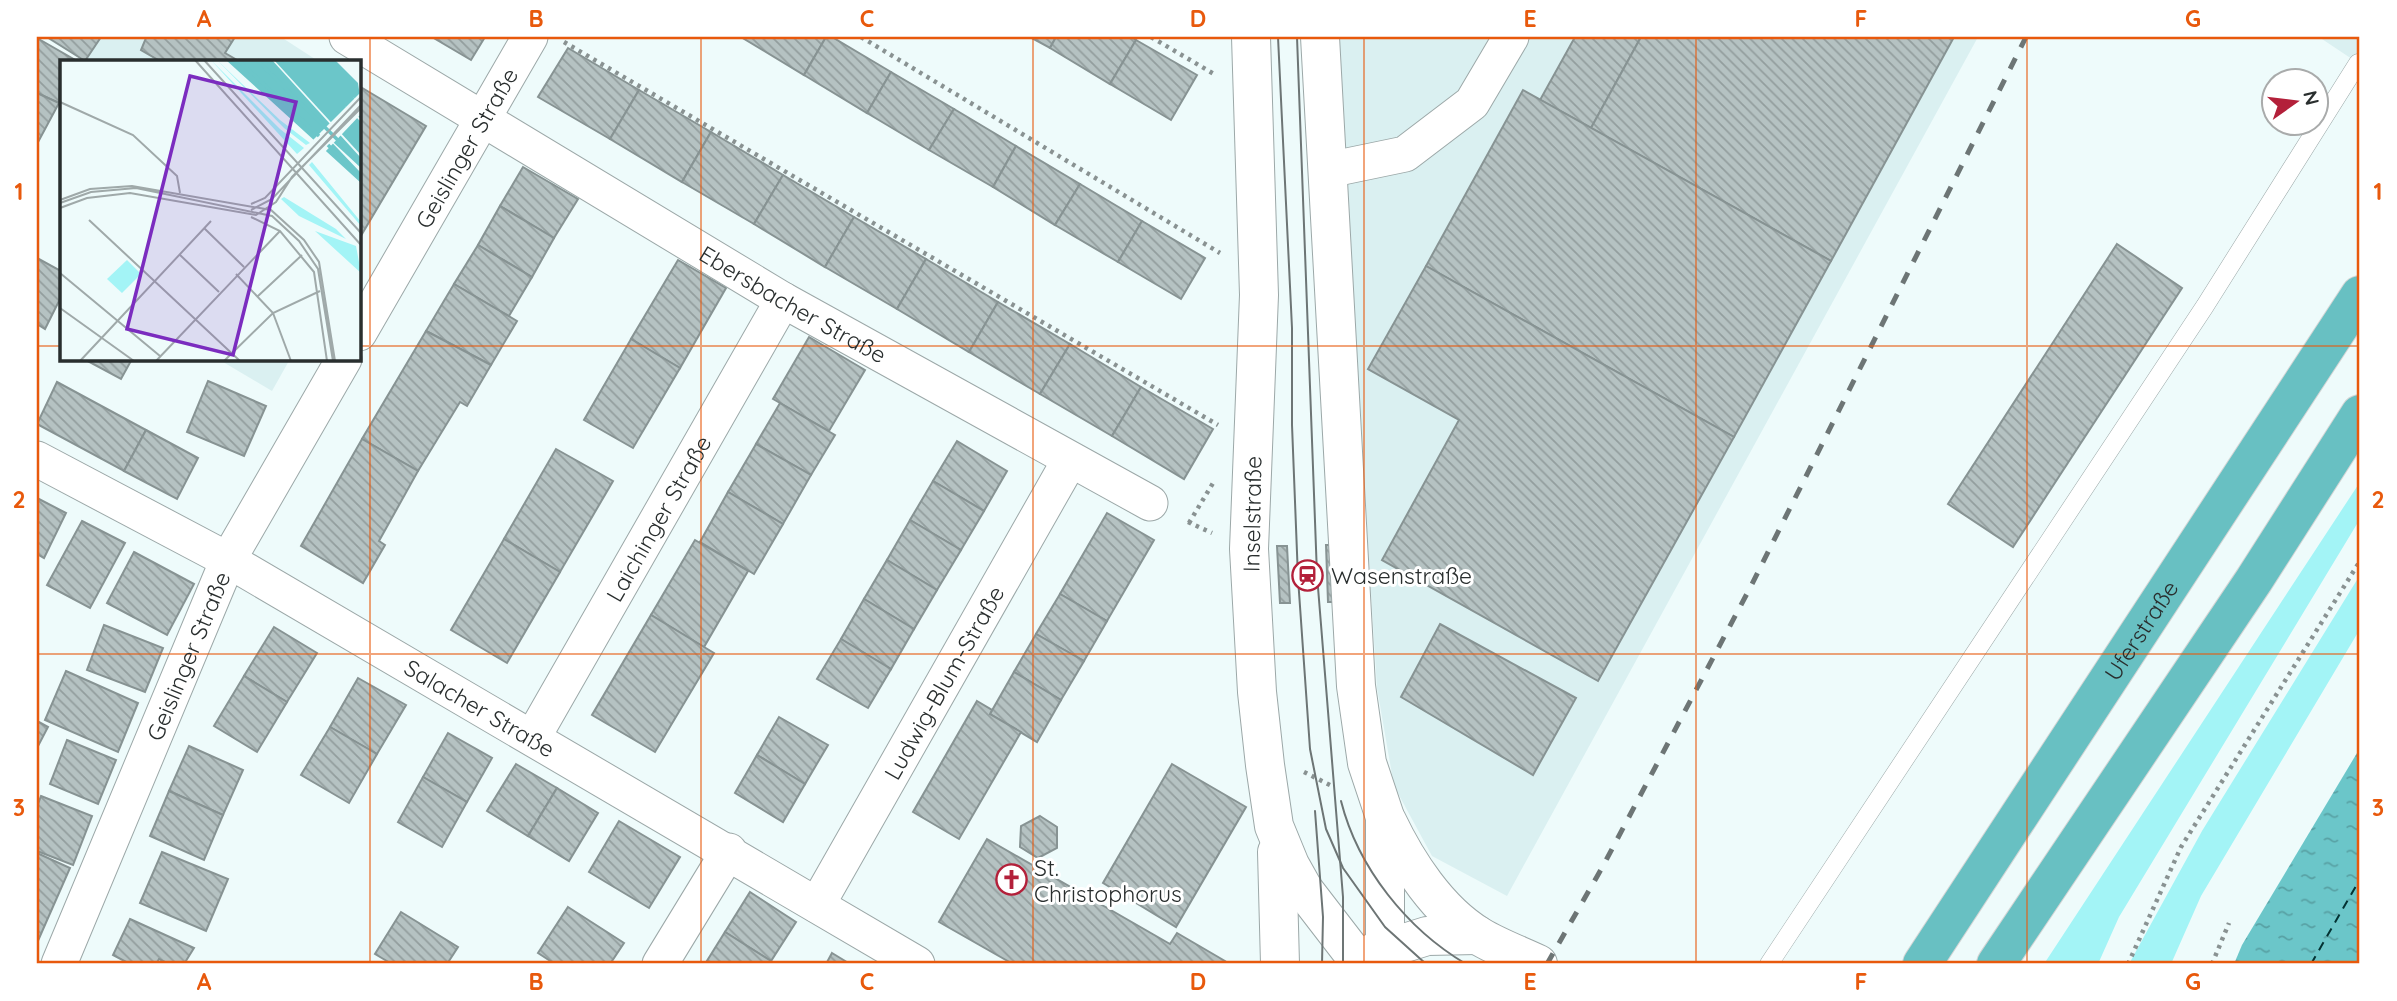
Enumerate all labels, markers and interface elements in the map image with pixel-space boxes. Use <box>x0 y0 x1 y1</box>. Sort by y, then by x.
text: A <box>197 4 212 33</box>
text: B <box>528 4 544 33</box>
text: C <box>860 4 874 33</box>
text: D <box>1190 4 1206 33</box>
text: E <box>1523 4 1537 33</box>
text: F <box>1855 4 1867 33</box>
text: G <box>2185 4 2201 33</box>
inset map <box>60 60 360 360</box>
street label: Geislinger Straße <box>408 62 524 233</box>
north arrow <box>2260 66 2330 136</box>
text: N <box>2298 88 2325 108</box>
text: 1 <box>15 177 23 206</box>
text: 1 <box>2374 177 2382 206</box>
street label: Ebersbacher Straße <box>694 239 892 369</box>
street label: Laichinger Straße <box>599 430 717 606</box>
street label: Inselstraße <box>1236 456 1268 572</box>
text: 2 <box>12 485 26 514</box>
text: 2 <box>2371 485 2385 514</box>
station icon: Wasenstraße <box>1291 558 1325 592</box>
place label: Wasenstraße <box>1331 561 1472 590</box>
street label: Geislinger Straße <box>140 567 236 745</box>
street label: Uferstraße <box>2097 575 2184 686</box>
street label: Ludwig-Blum-Straße <box>877 580 1010 784</box>
street label: Salacher Straße <box>399 652 560 763</box>
text: 3 <box>13 793 25 822</box>
text: 3 <box>2372 793 2384 822</box>
place label: St. Christophorus <box>1034 853 1182 908</box>
church icon: St. Christophorus <box>994 863 1028 897</box>
text: A <box>197 967 212 996</box>
text: B <box>528 967 544 996</box>
text: C <box>860 967 874 996</box>
text: D <box>1190 967 1206 996</box>
text: E <box>1523 967 1537 996</box>
text: F <box>1855 967 1867 996</box>
text: G <box>2185 967 2201 996</box>

